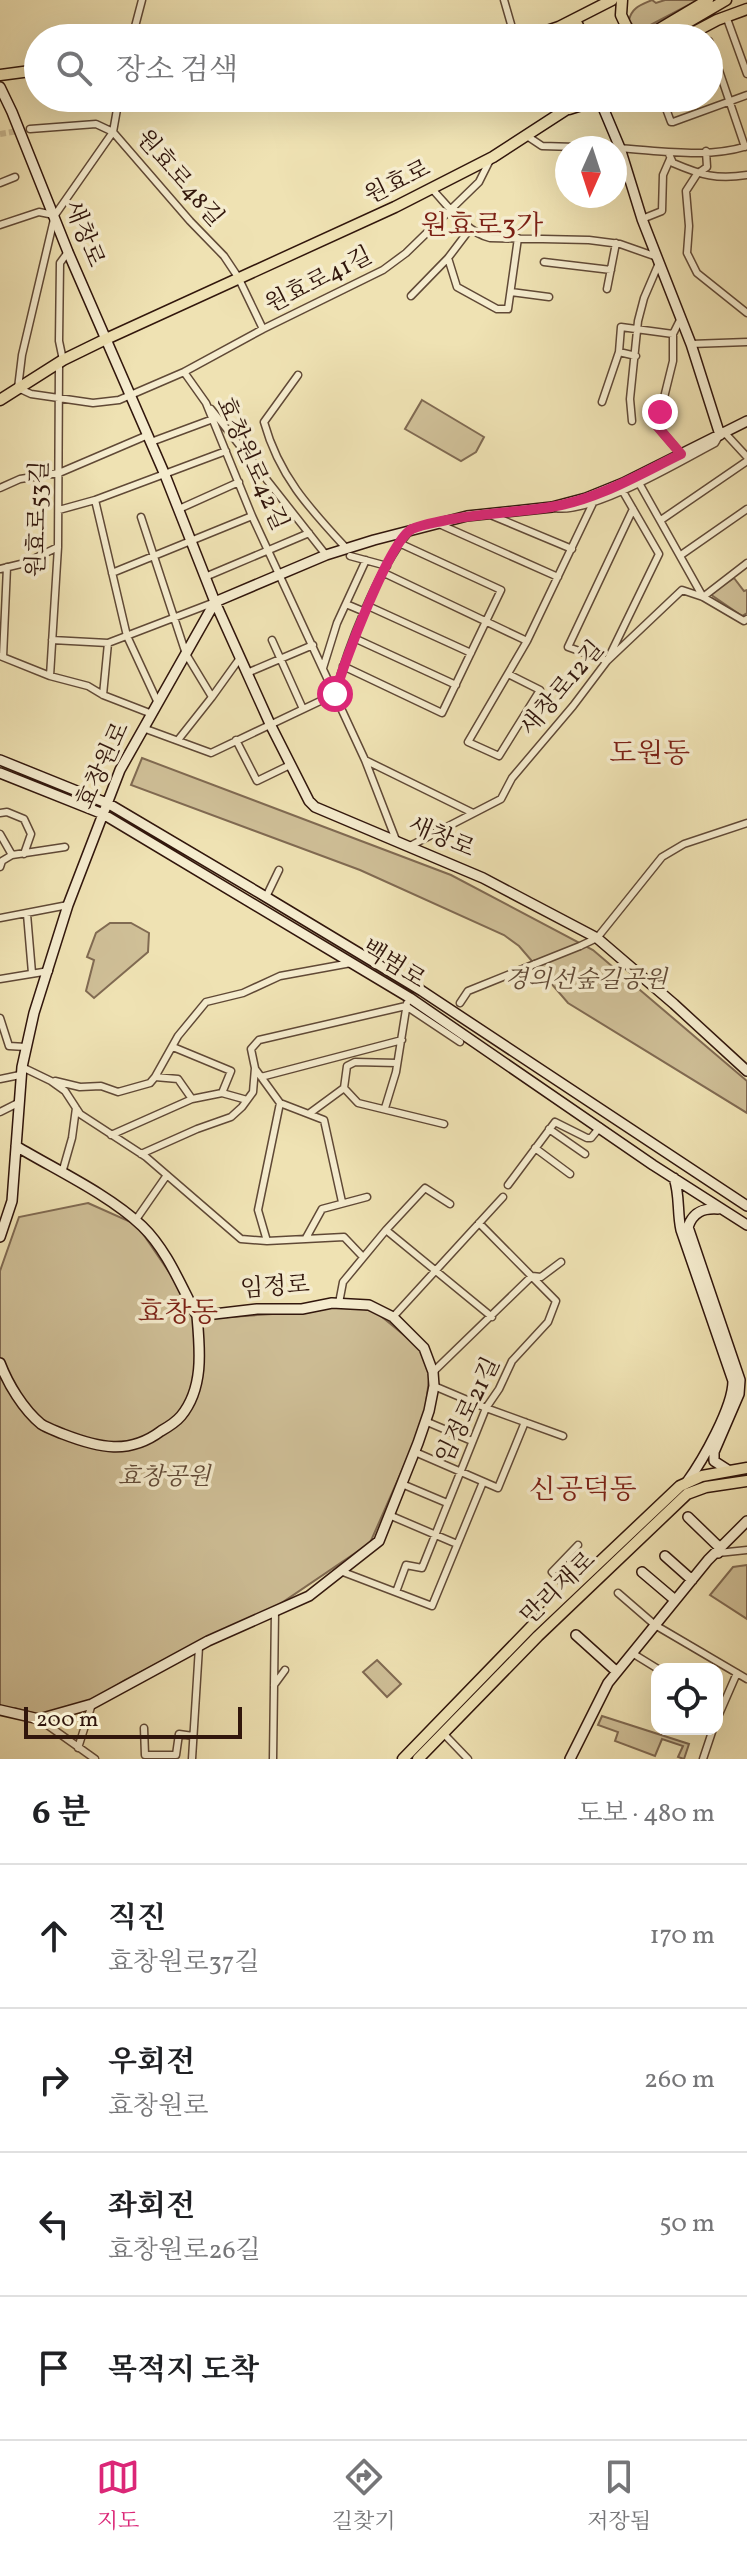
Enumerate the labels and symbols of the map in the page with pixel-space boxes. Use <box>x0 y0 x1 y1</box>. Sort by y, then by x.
street label: 원효로48길 <box>127 123 231 235</box>
north arrow <box>555 136 627 208</box>
street label: 원효로 <box>359 152 437 214</box>
street label: 새창로 <box>54 195 112 273</box>
district label: 원효로3가 <box>421 207 543 246</box>
street label: 원효로41길 <box>259 239 379 323</box>
street label: 효창원로42길 <box>206 392 296 536</box>
route end <box>642 394 678 430</box>
street label: 원효로53길 <box>20 460 58 578</box>
street label: 새창로12길 <box>513 634 613 744</box>
route start <box>317 676 353 712</box>
street label: 효창원로 <box>69 717 139 815</box>
district label: 도원동 <box>609 735 691 774</box>
street label: 새창로 <box>402 809 480 867</box>
street label: 백범로 <box>354 932 432 998</box>
park label: 경의선숲길공원 <box>505 964 669 998</box>
street label: 임정로 <box>239 1269 311 1307</box>
district label: 효창동 <box>137 1294 219 1333</box>
street label: 임정로21길 <box>429 1352 509 1470</box>
park label: 효창공원 <box>118 1461 212 1495</box>
district label: 신공덕동 <box>529 1471 637 1510</box>
street label: 만리재로 <box>514 1545 604 1633</box>
scale bar <box>24 1703 242 1739</box>

